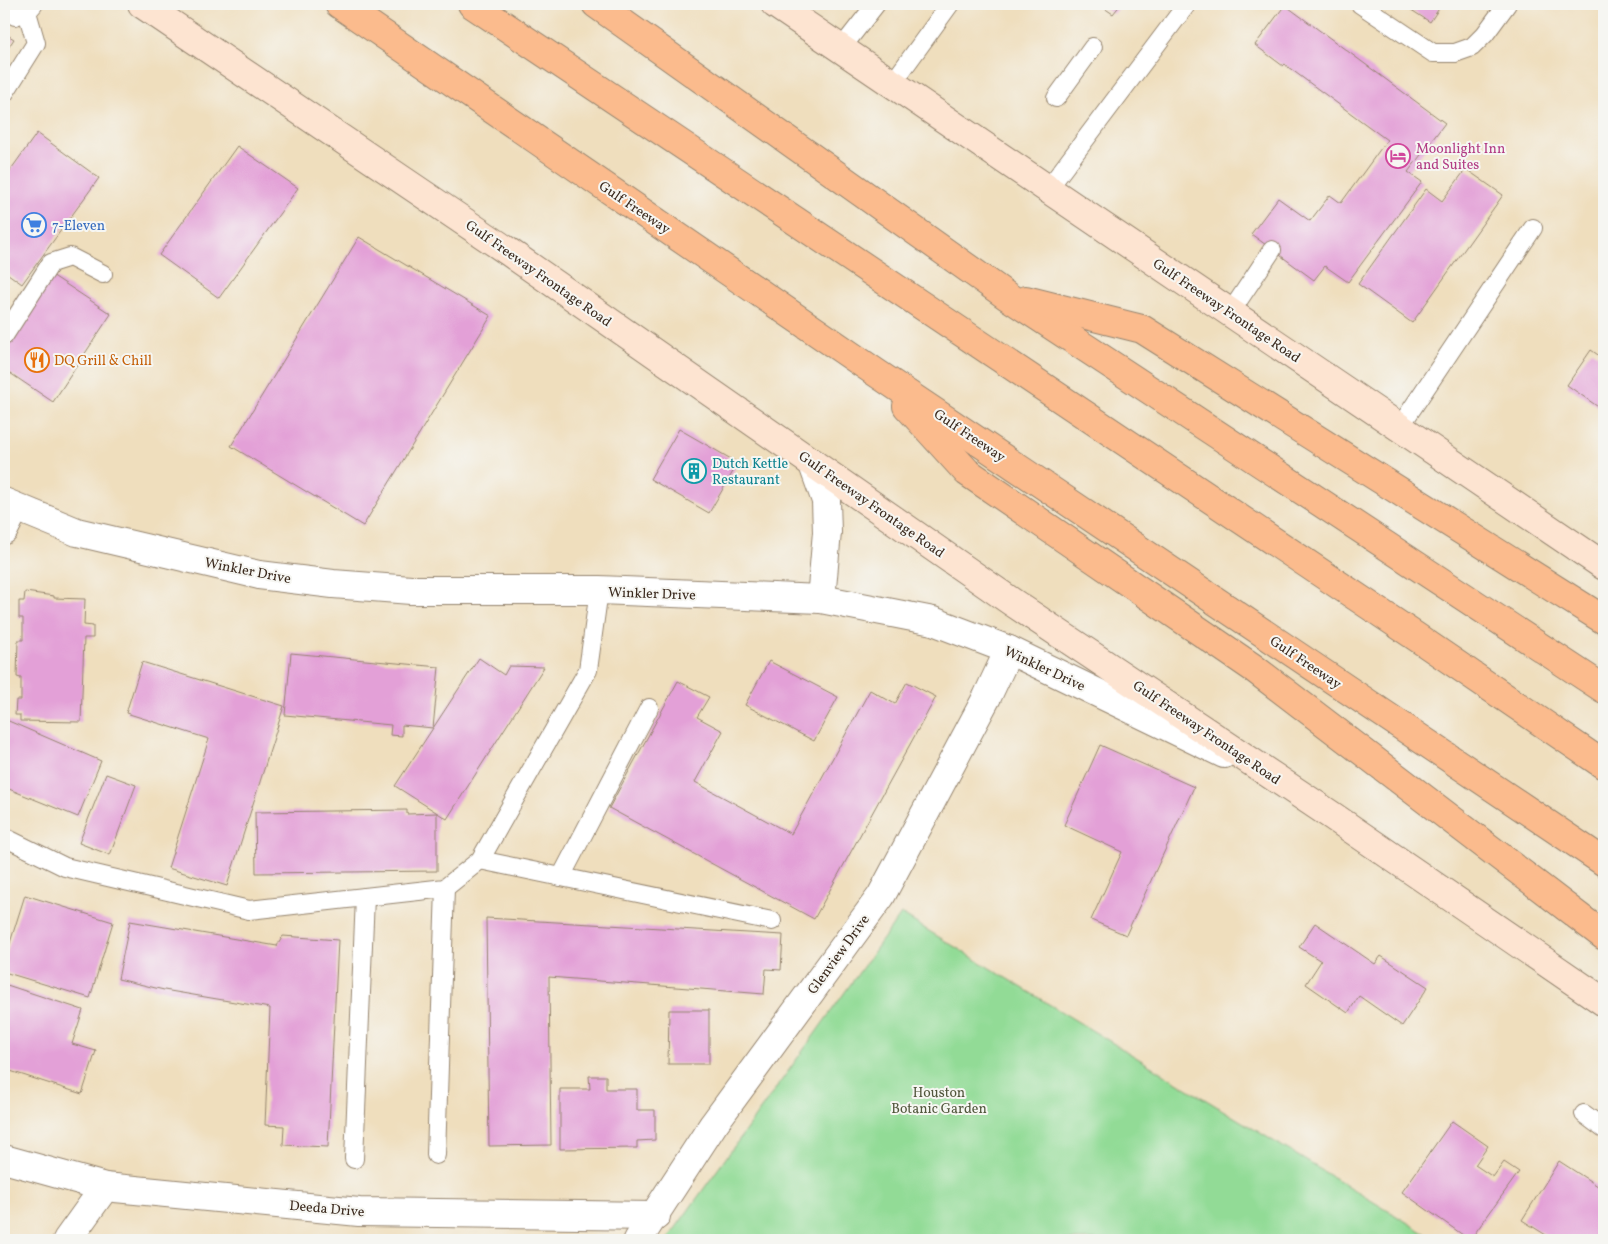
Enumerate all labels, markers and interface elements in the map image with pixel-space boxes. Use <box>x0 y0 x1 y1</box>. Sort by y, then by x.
place label: Moonlight Inn and Suites <box>1416 140 1505 175</box>
hotel icon: Moonlight Inn and Suites <box>1385 143 1411 169</box>
street label: Gulf Freeway <box>595 177 674 239</box>
supermarket icon: 7-Eleven <box>21 212 47 238</box>
street label: Gulf Freeway Frontage Road <box>461 216 615 332</box>
place label: 7-Eleven <box>52 217 105 236</box>
street label: Gulf Freeway Frontage Road <box>1149 255 1304 368</box>
restaurant icon: DQ Grill & Chill <box>24 347 50 373</box>
place label: DQ Grill & Chill <box>54 352 152 371</box>
street label: Gulf Freeway <box>930 405 1009 467</box>
street label: Gulf Freeway Frontage Road <box>794 447 948 563</box>
place label: Dutch Kettle Restaurant <box>712 455 788 490</box>
building icon: Dutch Kettle Restaurant <box>681 458 707 484</box>
street label: Winkler Drive <box>203 554 293 589</box>
street label: Winkler Drive <box>608 583 696 606</box>
street label: Gulf Freeway <box>1266 632 1345 694</box>
street label: Winkler Drive <box>1001 642 1088 697</box>
street label: Gulf Freeway Frontage Road <box>1129 677 1284 790</box>
street label: Glenview Drive <box>804 911 875 999</box>
park label: Houston Botanic Garden <box>891 1084 987 1119</box>
street label: Deeda Drive <box>289 1197 366 1222</box>

